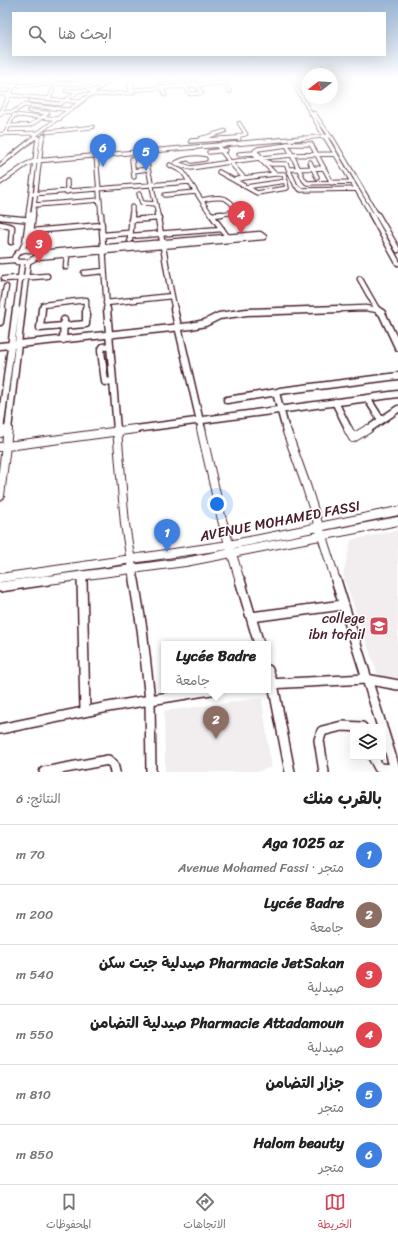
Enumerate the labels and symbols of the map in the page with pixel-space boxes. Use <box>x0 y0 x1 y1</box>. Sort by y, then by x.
north arrow <box>302 68 338 104</box>
pin: 6 <box>90 134 116 167</box>
pin: 5 <box>133 138 159 171</box>
pin: 4 <box>228 201 254 234</box>
pin: 3 <box>26 230 52 263</box>
street label: AVENUE MOHAMED FASSI <box>197 493 363 549</box>
your location <box>207 494 227 514</box>
pin: 1 <box>154 519 180 552</box>
place label: college ibn tofail <box>308 606 366 647</box>
school or university icon: college ibn tofail <box>368 615 390 637</box>
pin: 2 <box>203 706 229 739</box>

